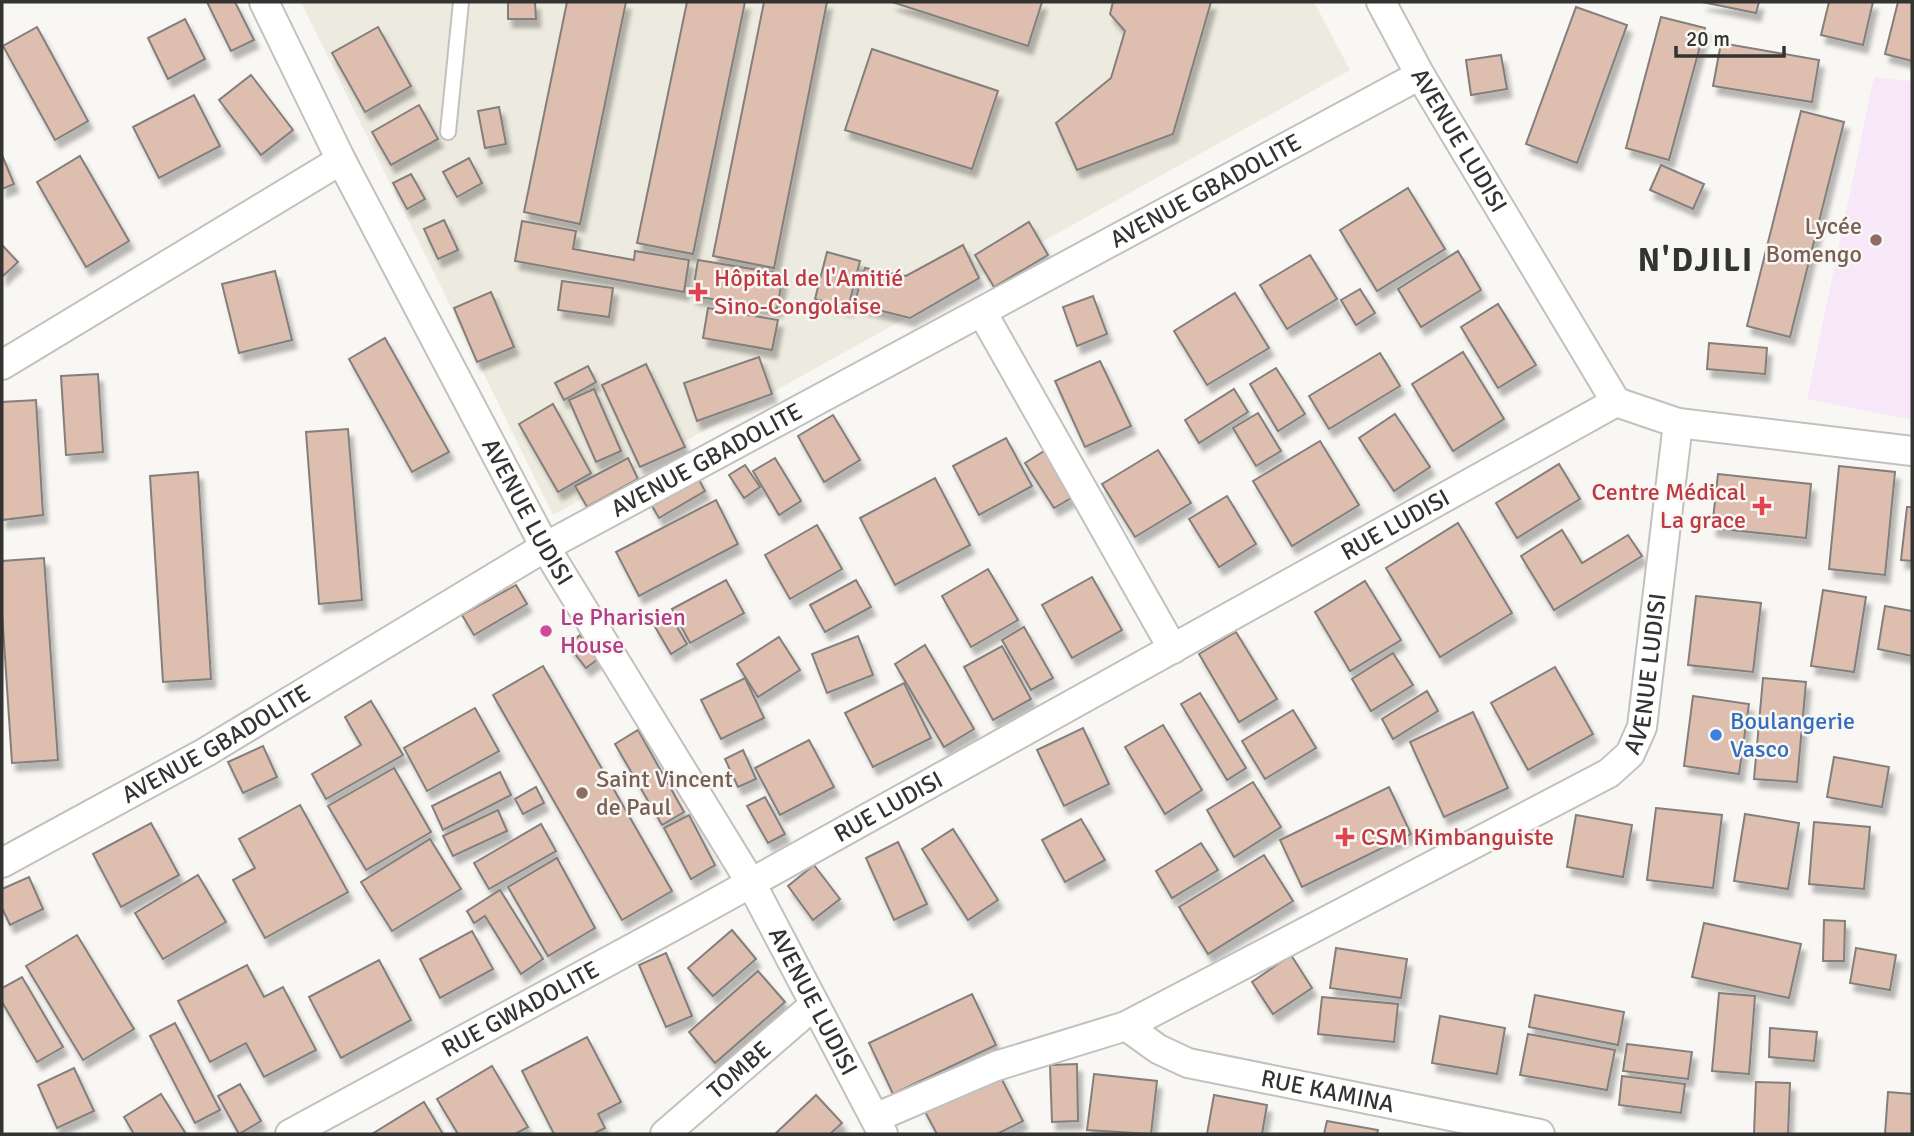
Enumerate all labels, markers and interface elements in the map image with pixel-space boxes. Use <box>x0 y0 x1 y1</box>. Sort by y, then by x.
scale bar <box>1676 14 1784 58</box>
text: 20 m <box>1686 26 1730 52</box>
street label: AVENUE LUDISI <box>1404 63 1514 218</box>
street label: AVENUE GBADOLITE <box>1105 127 1306 254</box>
place label: Lycée Bomengo <box>1766 211 1862 269</box>
marker: Lycée Bomengo <box>1868 232 1884 248</box>
district label: N'DJILI <box>1638 241 1754 280</box>
place label: Hôpital de l'Amitié Sino-Congolaise <box>714 263 903 321</box>
marker: Hôpital de l'Amitié Sino-Congolaise <box>688 282 708 302</box>
street label: AVENUE GBADOLITE <box>606 396 807 524</box>
street label: AVENUE LUDISI <box>475 433 580 591</box>
place label: Centre Médical La grace <box>1591 477 1746 535</box>
street label: RUE LUDISI <box>1335 483 1455 567</box>
marker: Centre Médical La grace <box>1752 496 1772 516</box>
street label: AVENUE LUDISI <box>1617 591 1673 759</box>
place label: Le Pharisien House <box>560 602 686 660</box>
marker: Le Pharisien House <box>538 623 554 639</box>
street label: AVENUE GBADOLITE <box>117 677 316 810</box>
place label: Boulangerie Vasco <box>1730 706 1855 764</box>
marker: Boulangerie Vasco <box>1708 727 1724 743</box>
place label: Saint Vincent de Paul <box>596 764 733 822</box>
street label: RUE LUDISI <box>829 764 948 849</box>
marker: Saint Vincent de Paul <box>574 785 590 801</box>
place label: CSM Kimbanguiste <box>1361 822 1554 852</box>
marker: CSM Kimbanguiste <box>1335 827 1355 847</box>
street label: AVENUE LUDISI <box>762 922 864 1080</box>
street label: RUE GWADOLITE <box>436 954 604 1064</box>
street label: TOMBE <box>701 1034 777 1106</box>
street label: RUE KAMINA <box>1258 1063 1397 1119</box>

